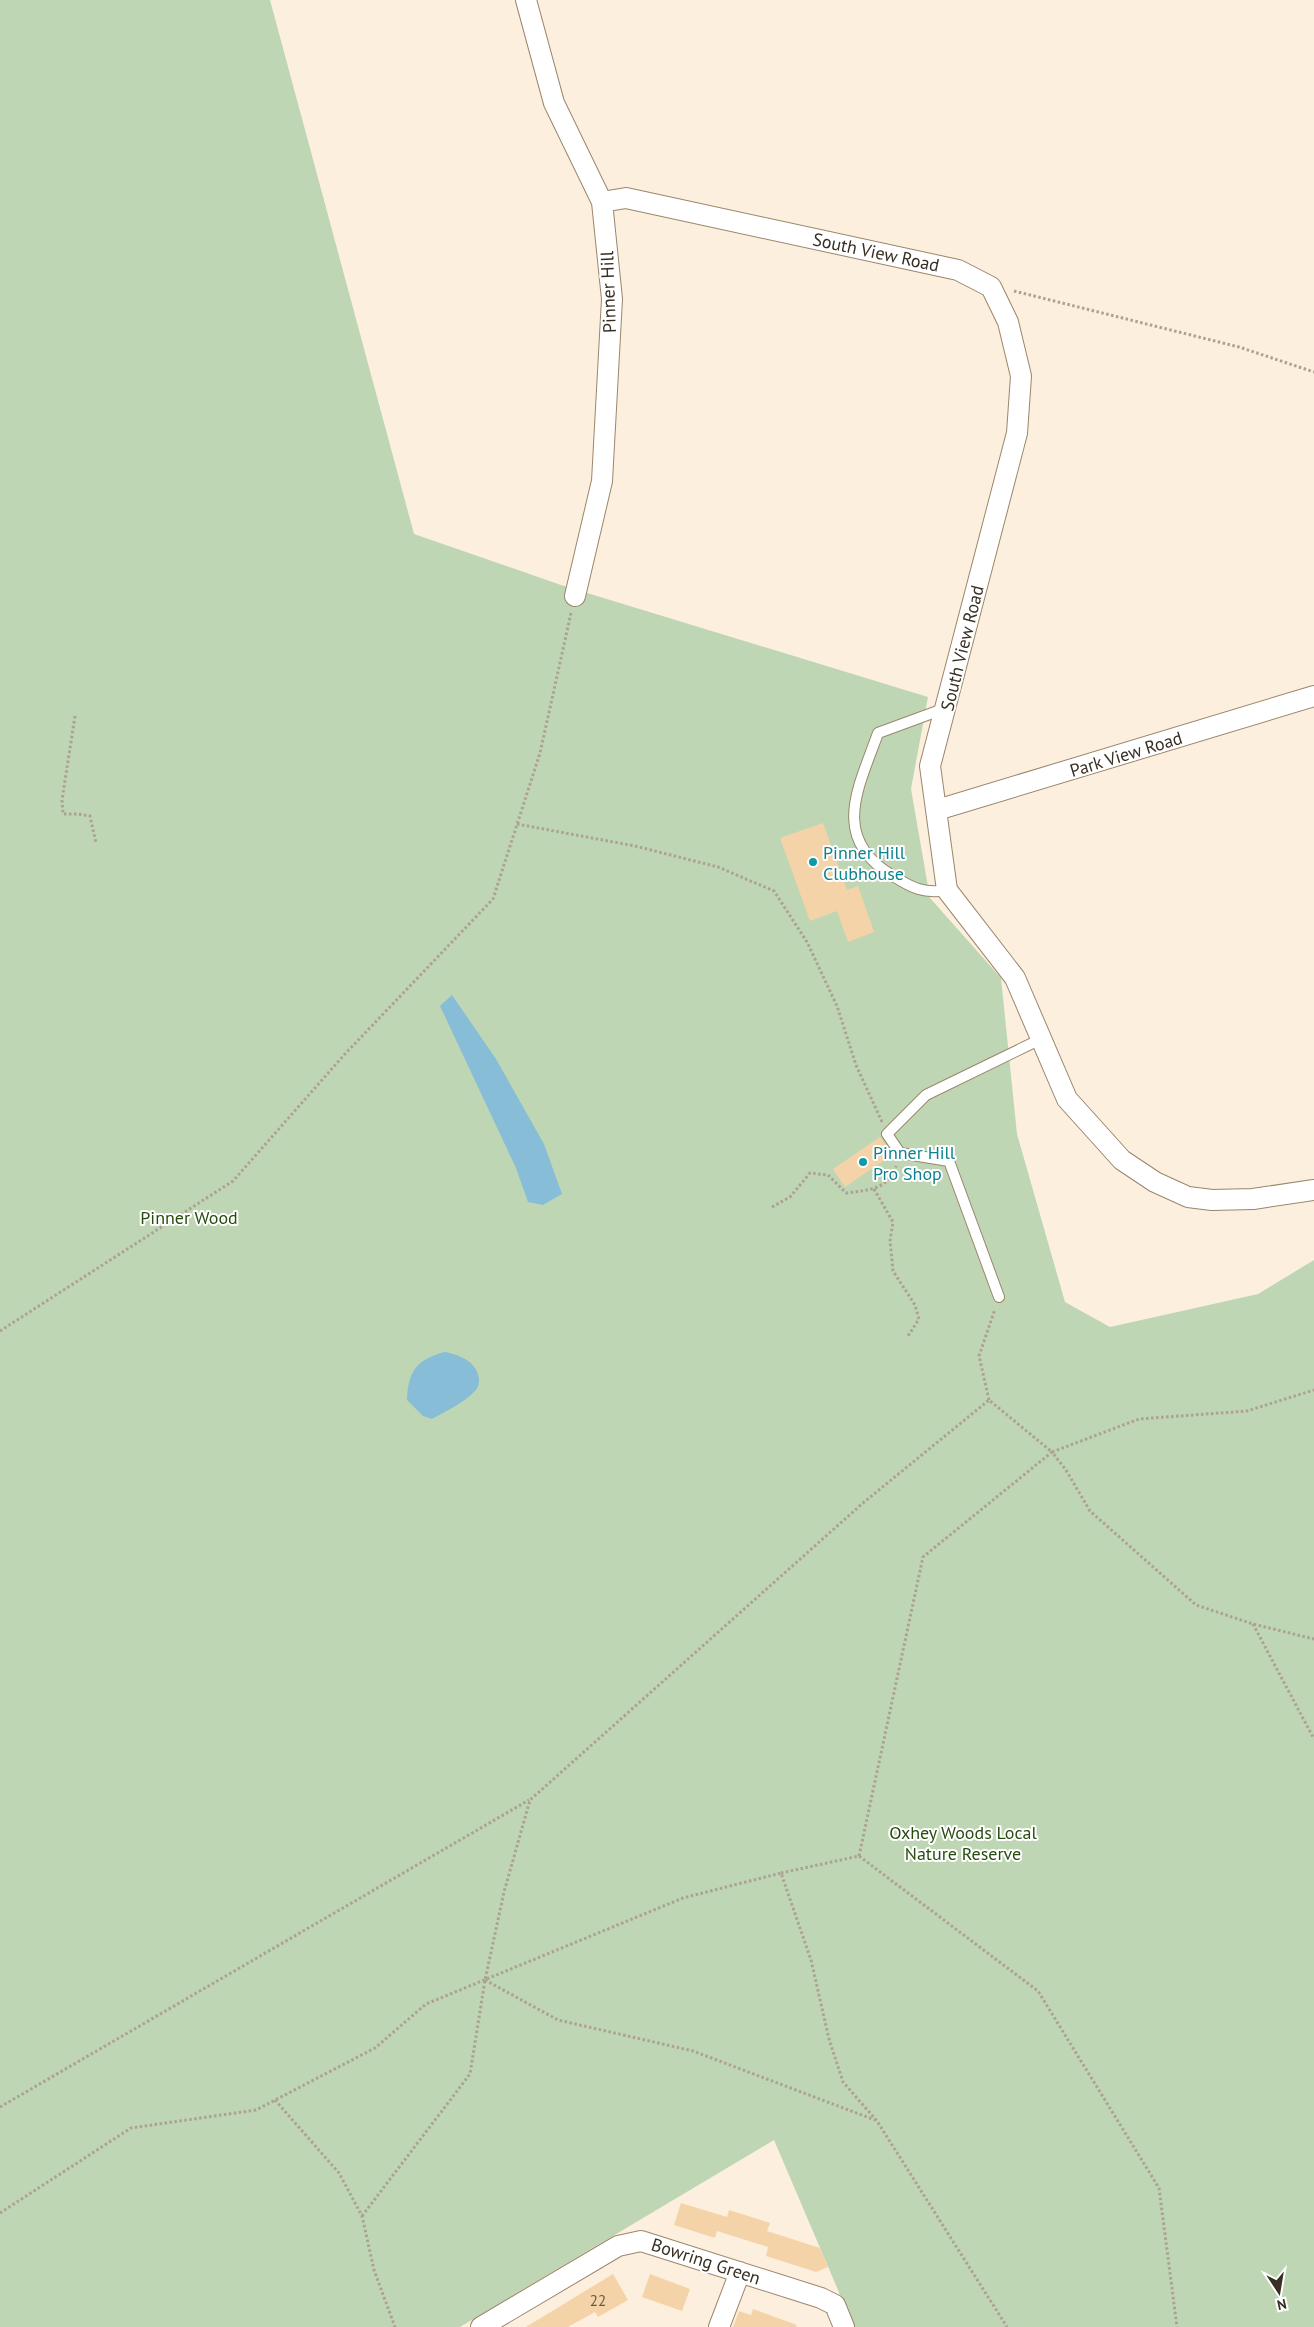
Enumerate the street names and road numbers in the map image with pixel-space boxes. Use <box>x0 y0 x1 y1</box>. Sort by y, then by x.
street label: South View Road <box>811 227 941 277</box>
street label: Pinner Hill <box>595 250 621 333</box>
street label: South View Road <box>935 583 989 713</box>
street label: Park View Road <box>1067 726 1185 782</box>
street label: Bowring Green <box>648 2233 764 2289</box>

